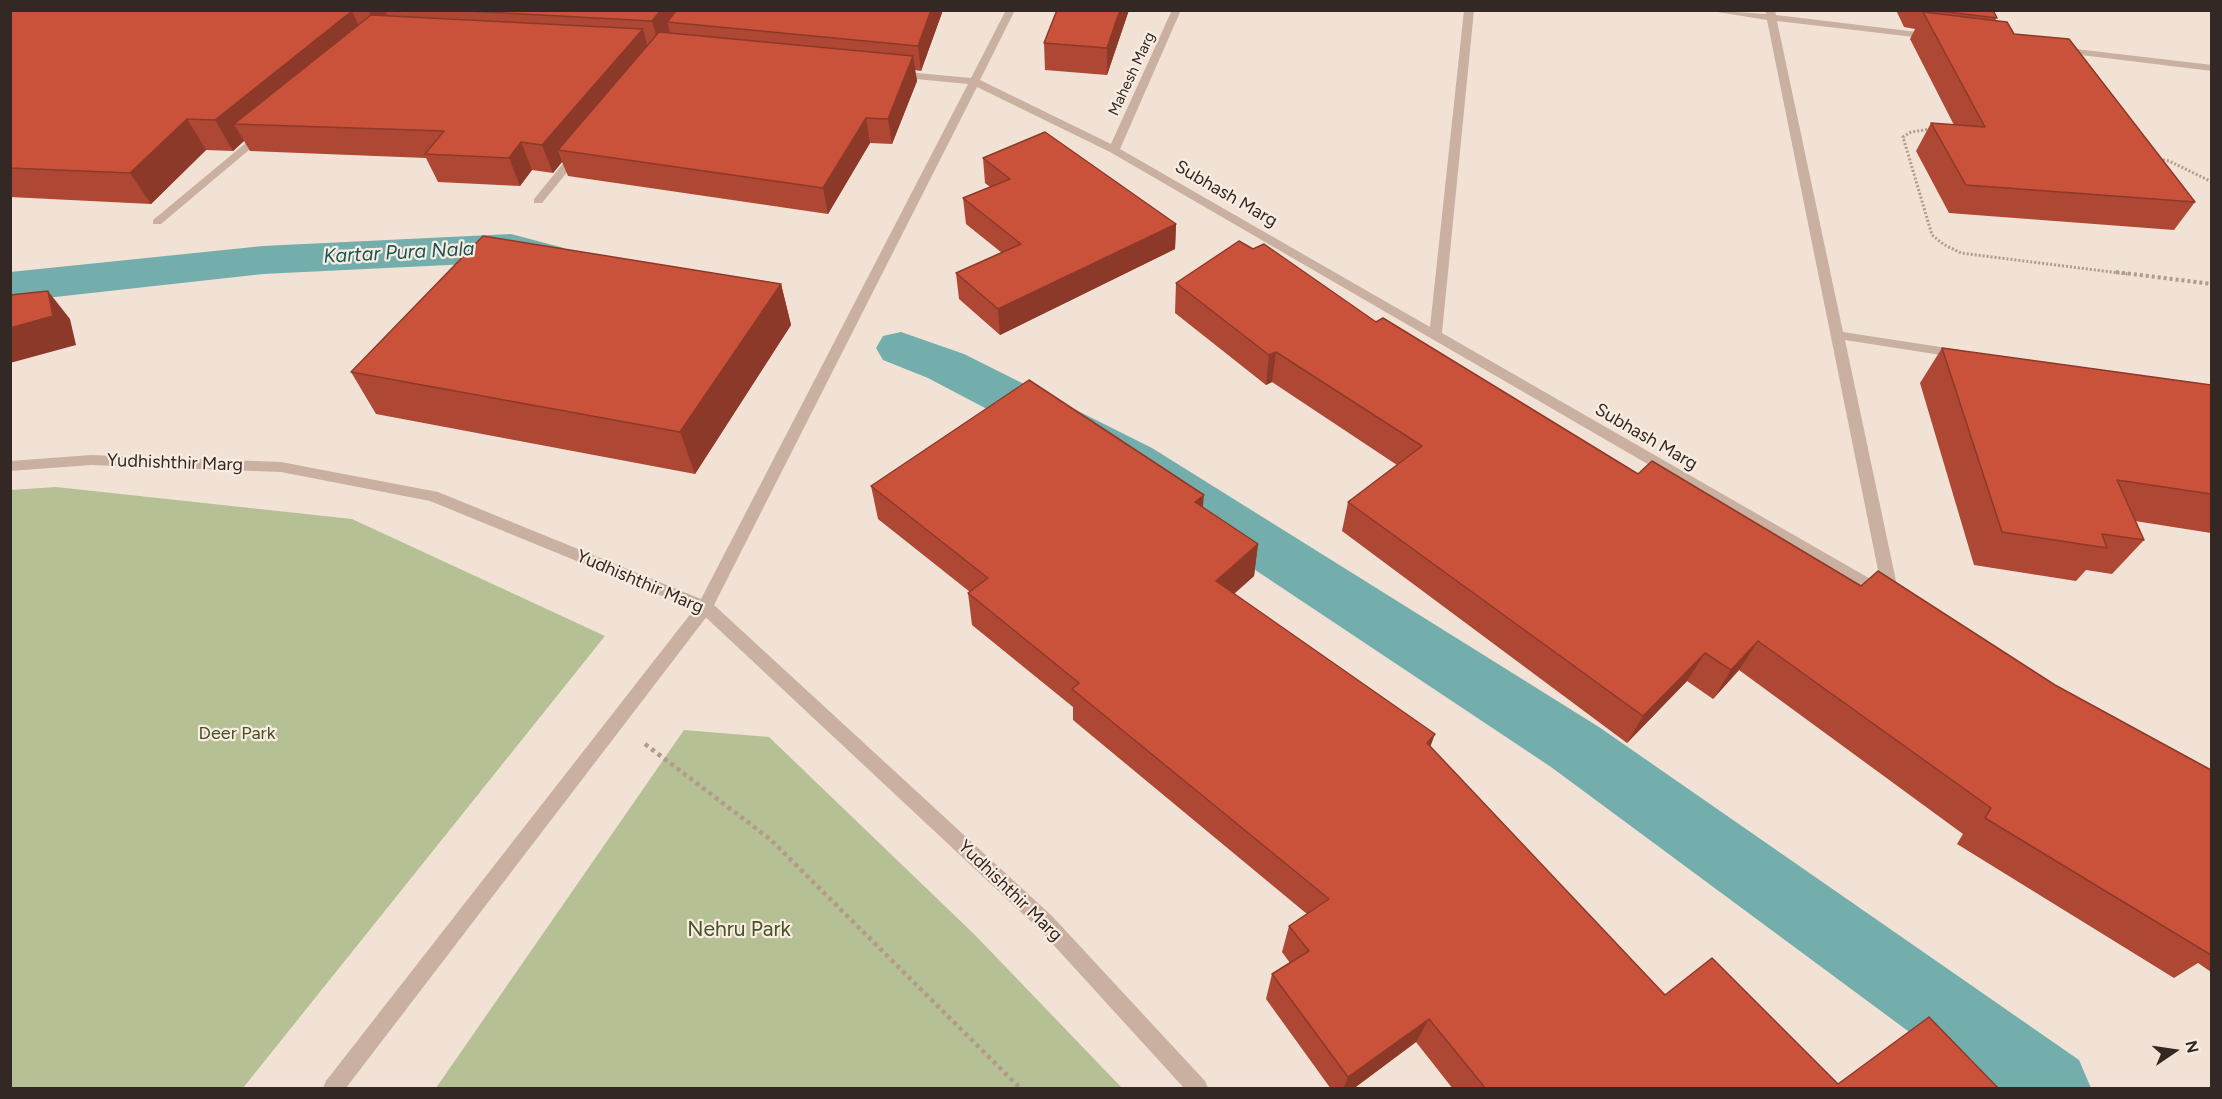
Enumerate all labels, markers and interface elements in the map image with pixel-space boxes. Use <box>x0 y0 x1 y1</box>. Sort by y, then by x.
street label: Mahesh Marg <box>1105 29 1159 119</box>
street label: Subhash Marg <box>1171 156 1281 232</box>
water label: Kartar Pura Nala <box>323 237 475 269</box>
street label: Subhash Marg <box>1591 399 1701 475</box>
street label: Yudhishthir Marg <box>107 450 243 476</box>
street label: Yudhishthir Marg <box>573 545 707 619</box>
park label: Deer Park <box>199 723 275 745</box>
street label: Yudhishthir Marg <box>954 836 1066 946</box>
park label: Nehru Park <box>687 917 791 943</box>
north arrow <box>2144 1021 2204 1081</box>
text: N <box>2181 1039 2203 1055</box>

